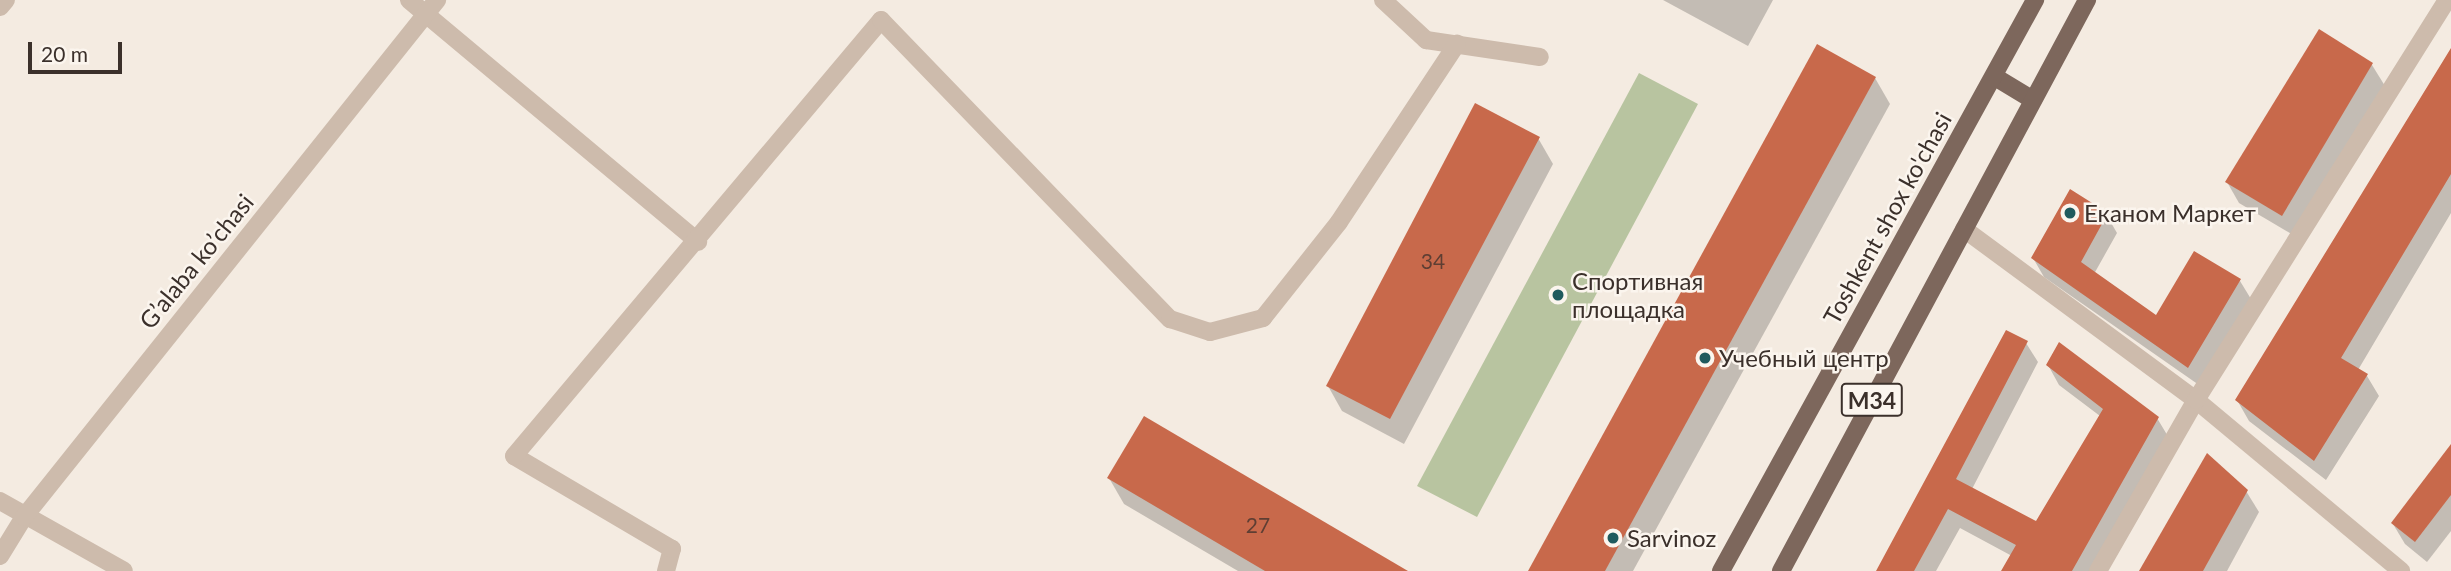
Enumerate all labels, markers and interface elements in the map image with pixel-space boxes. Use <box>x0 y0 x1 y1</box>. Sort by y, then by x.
scale bar <box>32 28 126 72</box>
text: 20 m <box>41 41 88 66</box>
street label: Toshkent shox ko'chasi <box>1817 107 1957 329</box>
street label: G’alaba ko’chasi <box>133 188 259 334</box>
place label: Еканом Маркет <box>2084 199 2256 227</box>
marker: Еканом Маркет <box>2062 205 2078 221</box>
house number: 34 <box>1421 248 1445 274</box>
place label: Спортивная площадка <box>1572 267 1703 323</box>
marker: Спортивная площадка <box>1550 287 1566 303</box>
place label: Учебный центр <box>1719 344 1889 372</box>
marker: Учебный центр <box>1697 350 1713 366</box>
road number: M34 <box>1840 380 1904 420</box>
house number: 27 <box>1246 512 1270 538</box>
place label: Sarvinoz <box>1627 524 1716 552</box>
marker: Sarvinoz <box>1605 530 1621 546</box>

